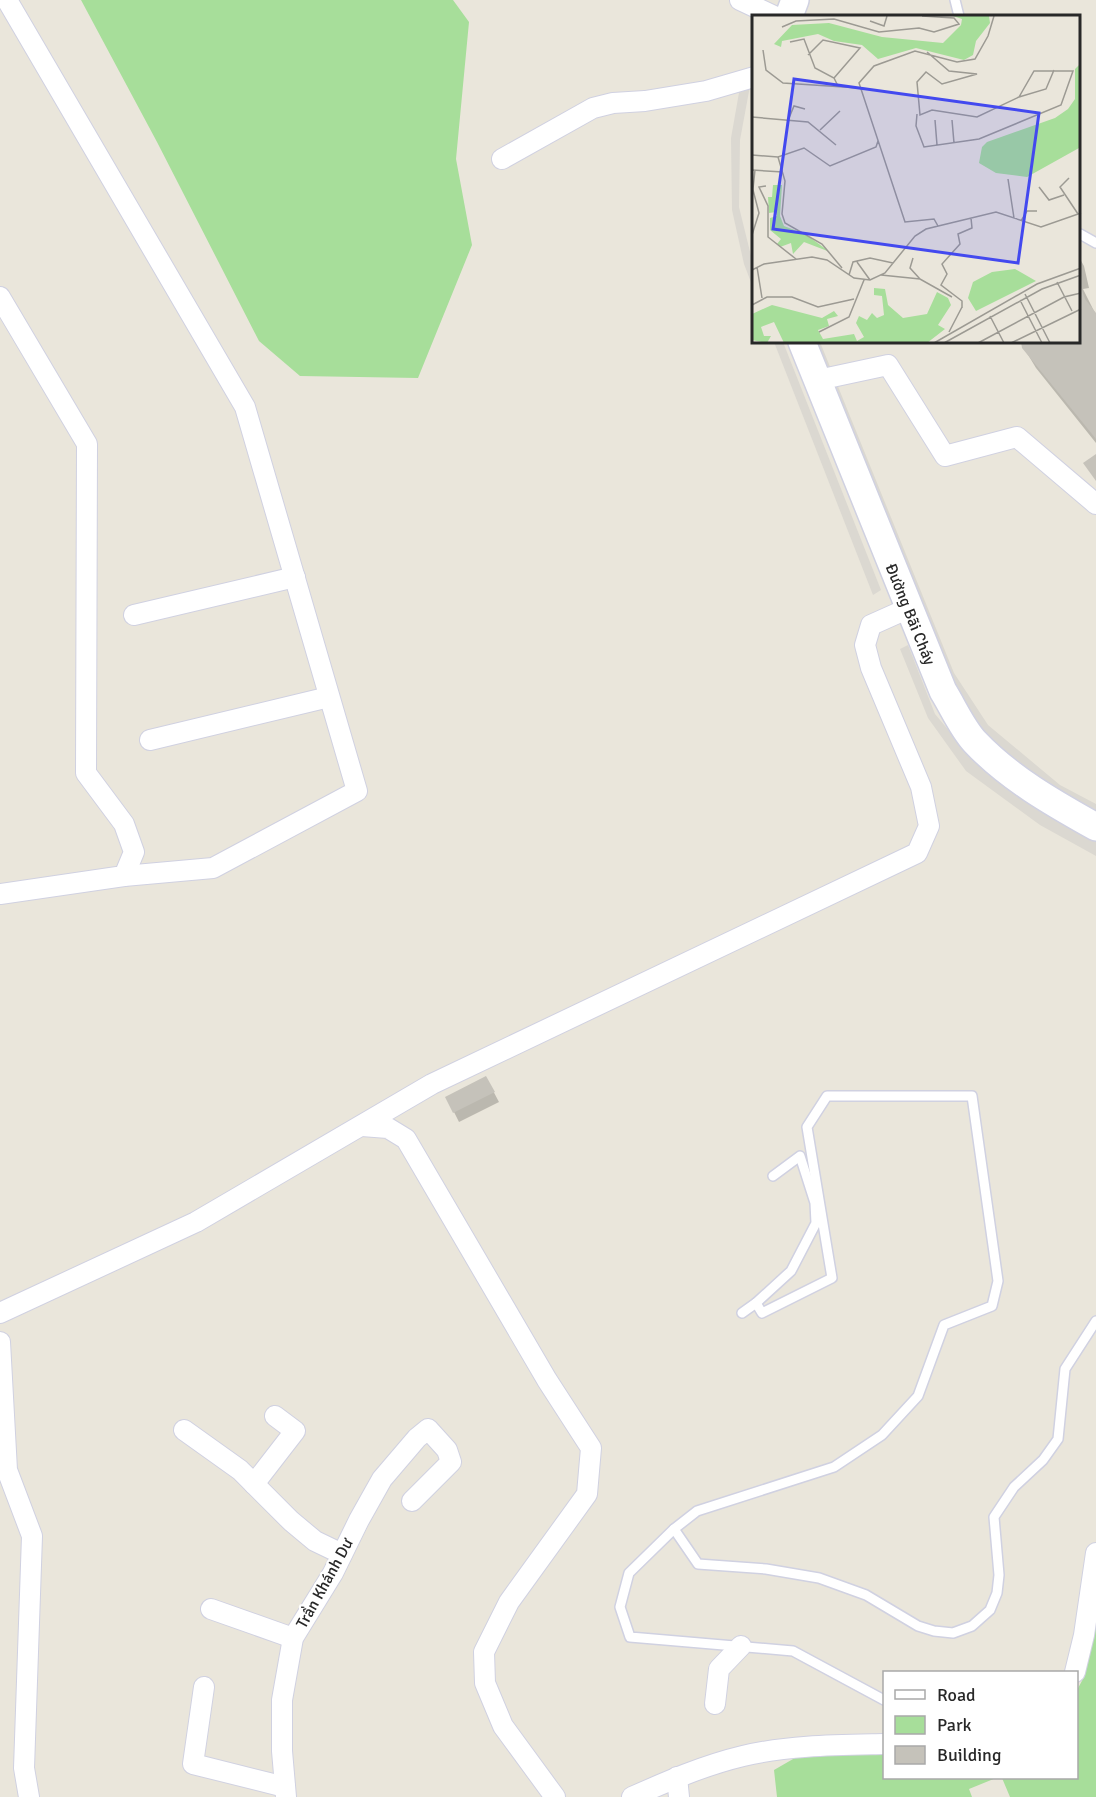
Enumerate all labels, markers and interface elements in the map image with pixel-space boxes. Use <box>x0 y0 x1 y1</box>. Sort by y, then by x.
inset map <box>752 15 1081 344</box>
street label: Đường Bãi Cháy <box>881 561 940 669</box>
street label: Trần Khánh Dư <box>292 1534 358 1632</box>
legend <box>883 1671 1078 1779</box>
text: Road <box>937 1684 976 1706</box>
text: Park <box>937 1714 972 1736</box>
text: Building <box>937 1744 1001 1766</box>

